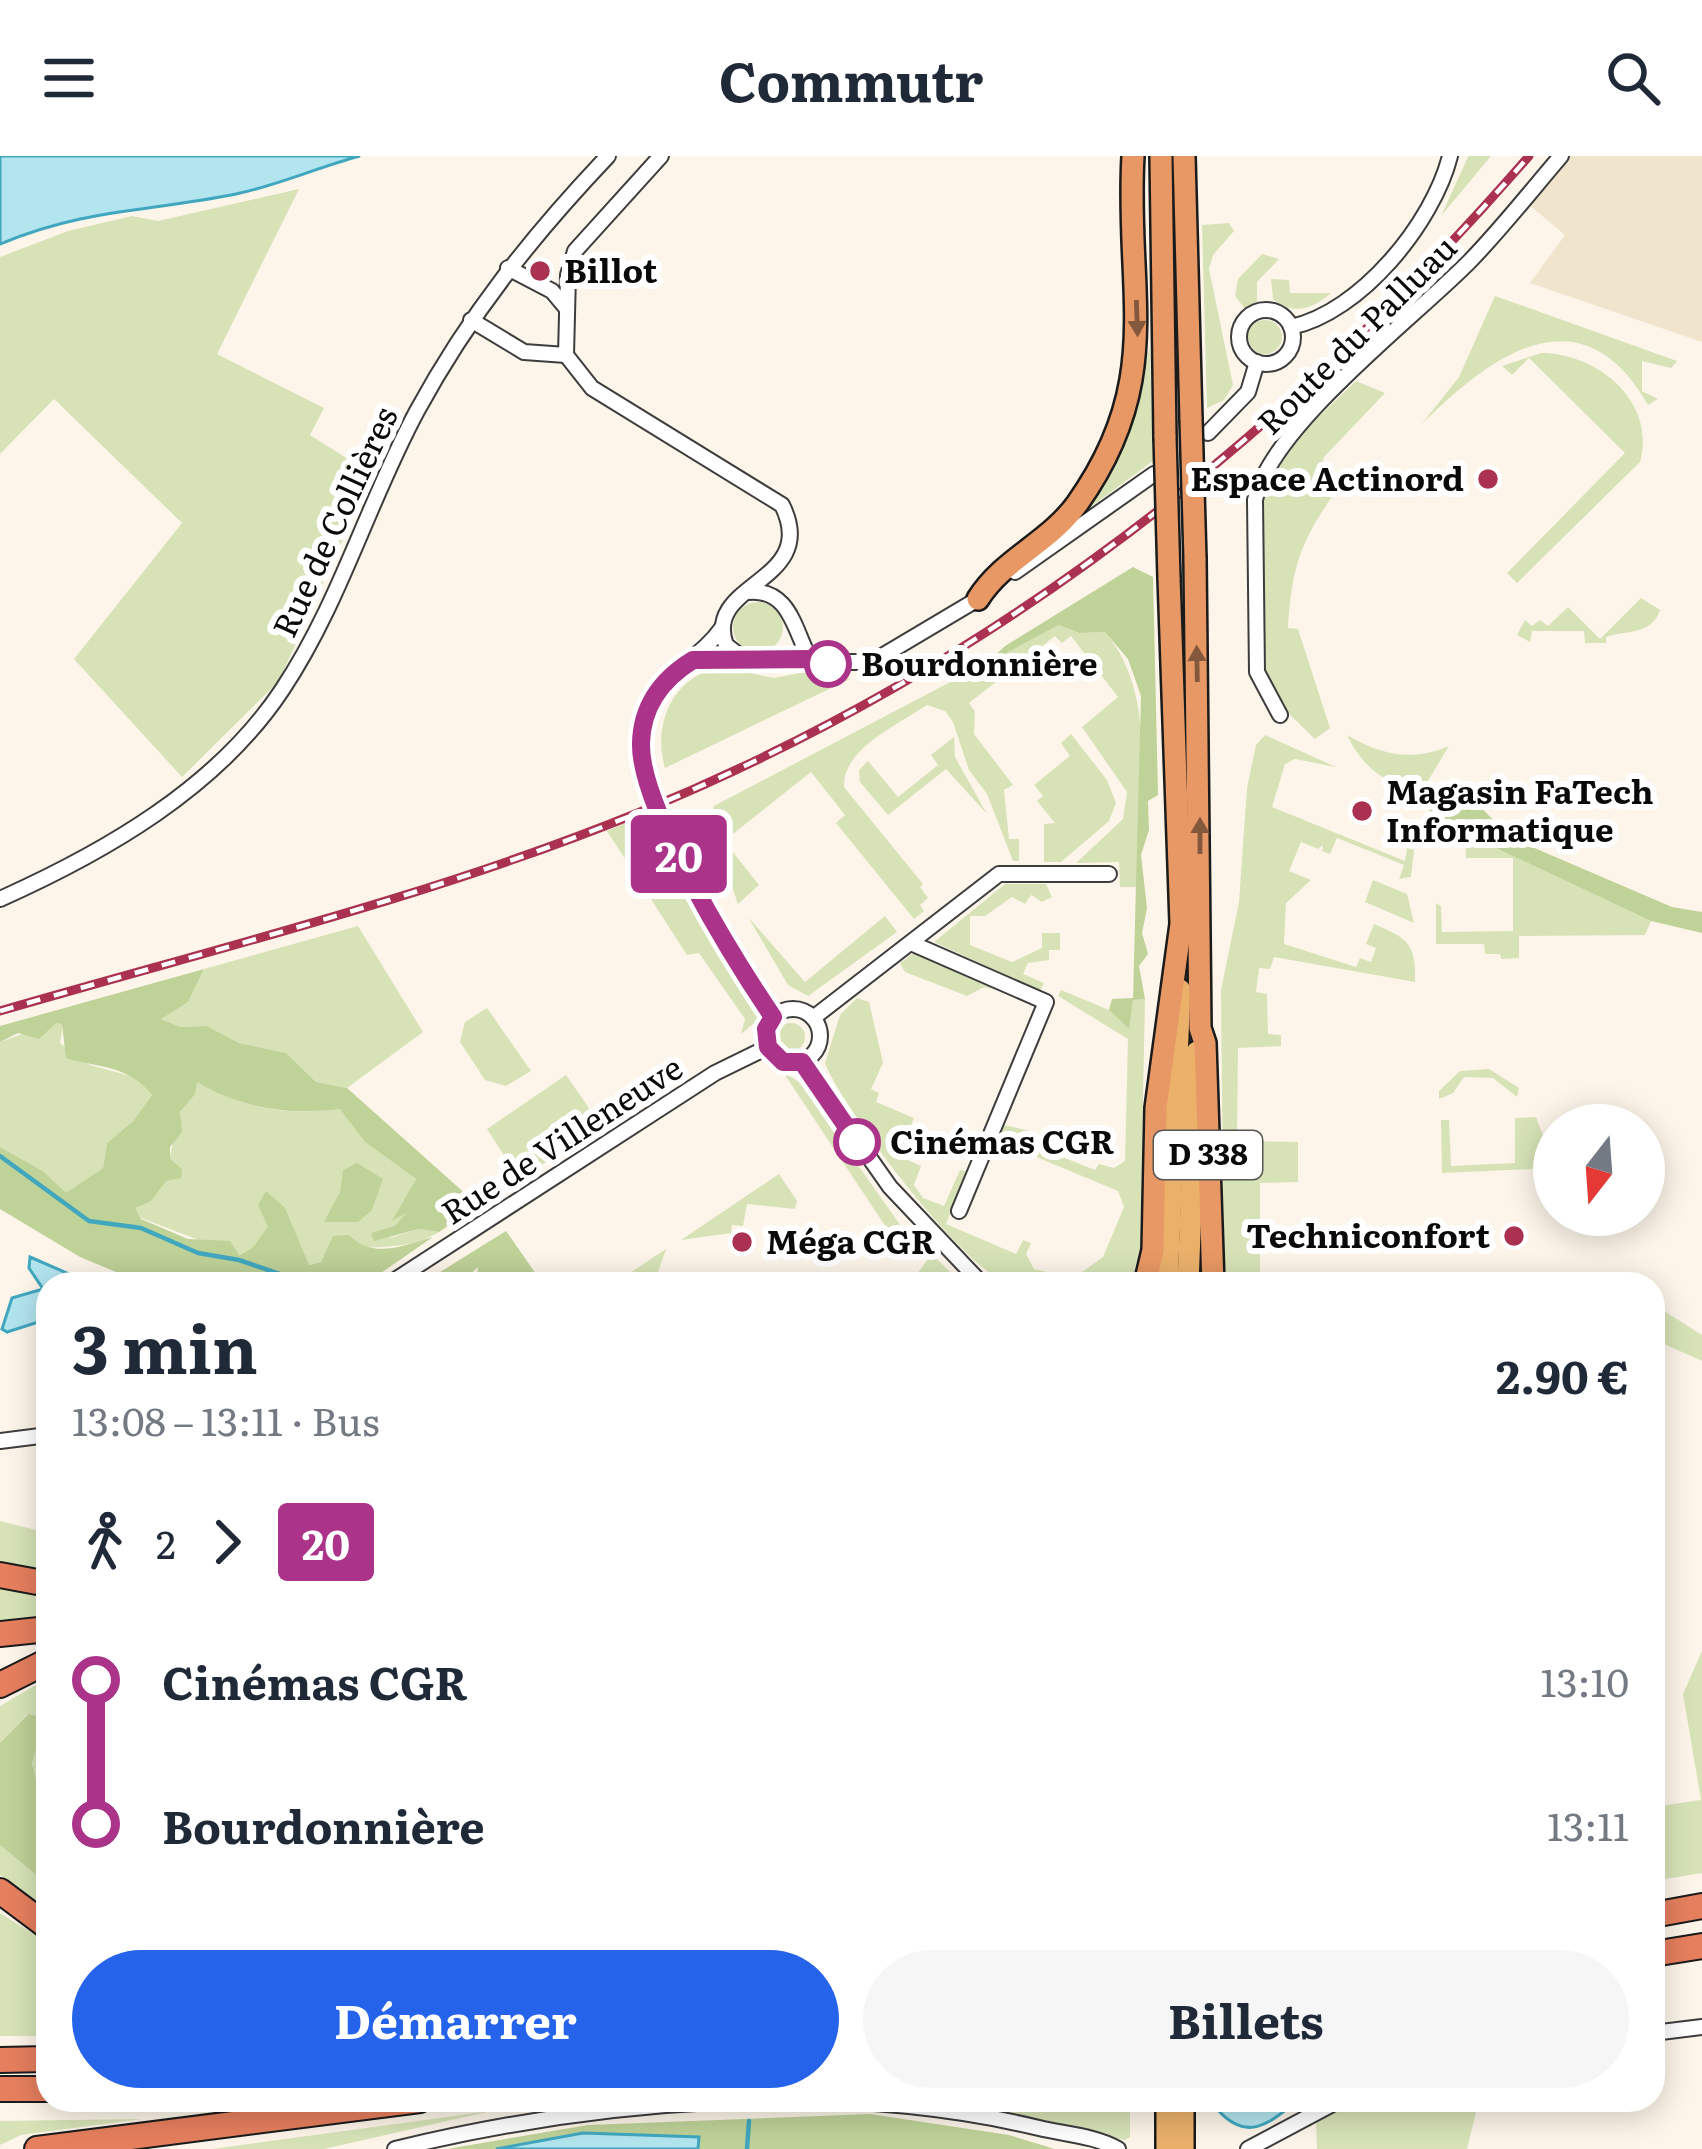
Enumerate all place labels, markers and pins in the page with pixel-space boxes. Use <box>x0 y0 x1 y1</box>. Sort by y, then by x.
place label: Billot <box>564 244 658 293</box>
marker: Billot <box>527 258 553 284</box>
place label: Espace Actinord <box>1190 452 1464 501</box>
marker: Espace Actinord <box>1475 466 1501 492</box>
place label: Bourdonnière <box>861 637 1098 686</box>
marker: Bourdonnière <box>806 642 850 686</box>
place label: Magasin FaTech Informatique <box>1386 765 1654 852</box>
marker: Magasin FaTech Informatique <box>1349 798 1375 824</box>
place label: Cinémas CGR <box>890 1115 1115 1164</box>
marker: Cinémas CGR <box>835 1120 879 1164</box>
place label: Techniconfort <box>1246 1209 1491 1258</box>
place label: Méga CGR <box>766 1215 936 1264</box>
marker: Techniconfort <box>1501 1223 1527 1249</box>
marker: Méga CGR <box>729 1229 755 1255</box>

